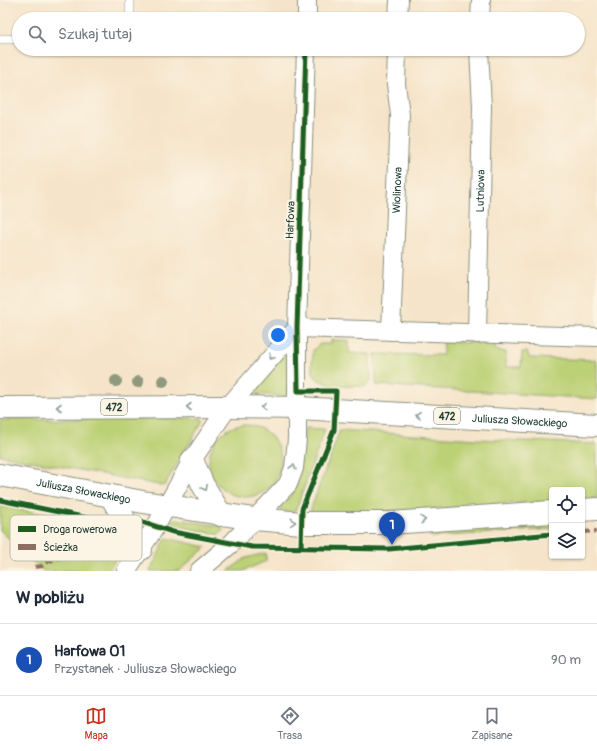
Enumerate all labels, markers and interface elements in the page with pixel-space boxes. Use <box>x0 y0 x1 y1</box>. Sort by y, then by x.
search box <box>12 12 585 56</box>
icon: search <box>26 23 48 45</box>
text: Szukaj tutaj <box>58 25 132 44</box>
street label: Wiolinowa <box>390 167 405 214</box>
street label: Lutniowa <box>474 170 488 213</box>
street label: Harfowa <box>283 201 298 239</box>
your location <box>268 325 288 345</box>
one-way arrow <box>268 352 276 360</box>
road number: 472 <box>101 399 127 415</box>
one-way arrow <box>56 403 62 411</box>
one-way arrow <box>186 403 192 411</box>
one-way arrow <box>260 403 266 412</box>
road number: 472 <box>434 408 460 424</box>
one-way arrow <box>415 410 421 419</box>
street label: Juliusza Słowackiego <box>471 412 568 430</box>
one-way arrow <box>289 464 297 470</box>
street label: Juliusza Słowackiego <box>35 476 132 507</box>
one-way arrow <box>200 484 208 491</box>
map controls <box>549 487 585 559</box>
button: locate <box>549 487 585 523</box>
pin: 1 <box>379 512 405 545</box>
legend <box>10 515 142 561</box>
one-way arrow <box>420 516 426 525</box>
one-way arrow <box>290 517 296 526</box>
text: Droga rowerowa <box>43 523 117 536</box>
button: layers <box>549 523 585 559</box>
text: Ścieżka <box>43 541 78 554</box>
text: W pobliżu <box>16 587 84 608</box>
text: Harfowa 01 <box>54 642 125 661</box>
text: 1 <box>26 652 32 668</box>
text: 90 m <box>551 652 581 668</box>
text: Przystanek · Juliusza Słowackiego <box>54 661 237 677</box>
tab: Mapa <box>85 705 108 742</box>
tab: Trasa <box>277 705 302 742</box>
tab: Zapisane <box>471 705 512 742</box>

